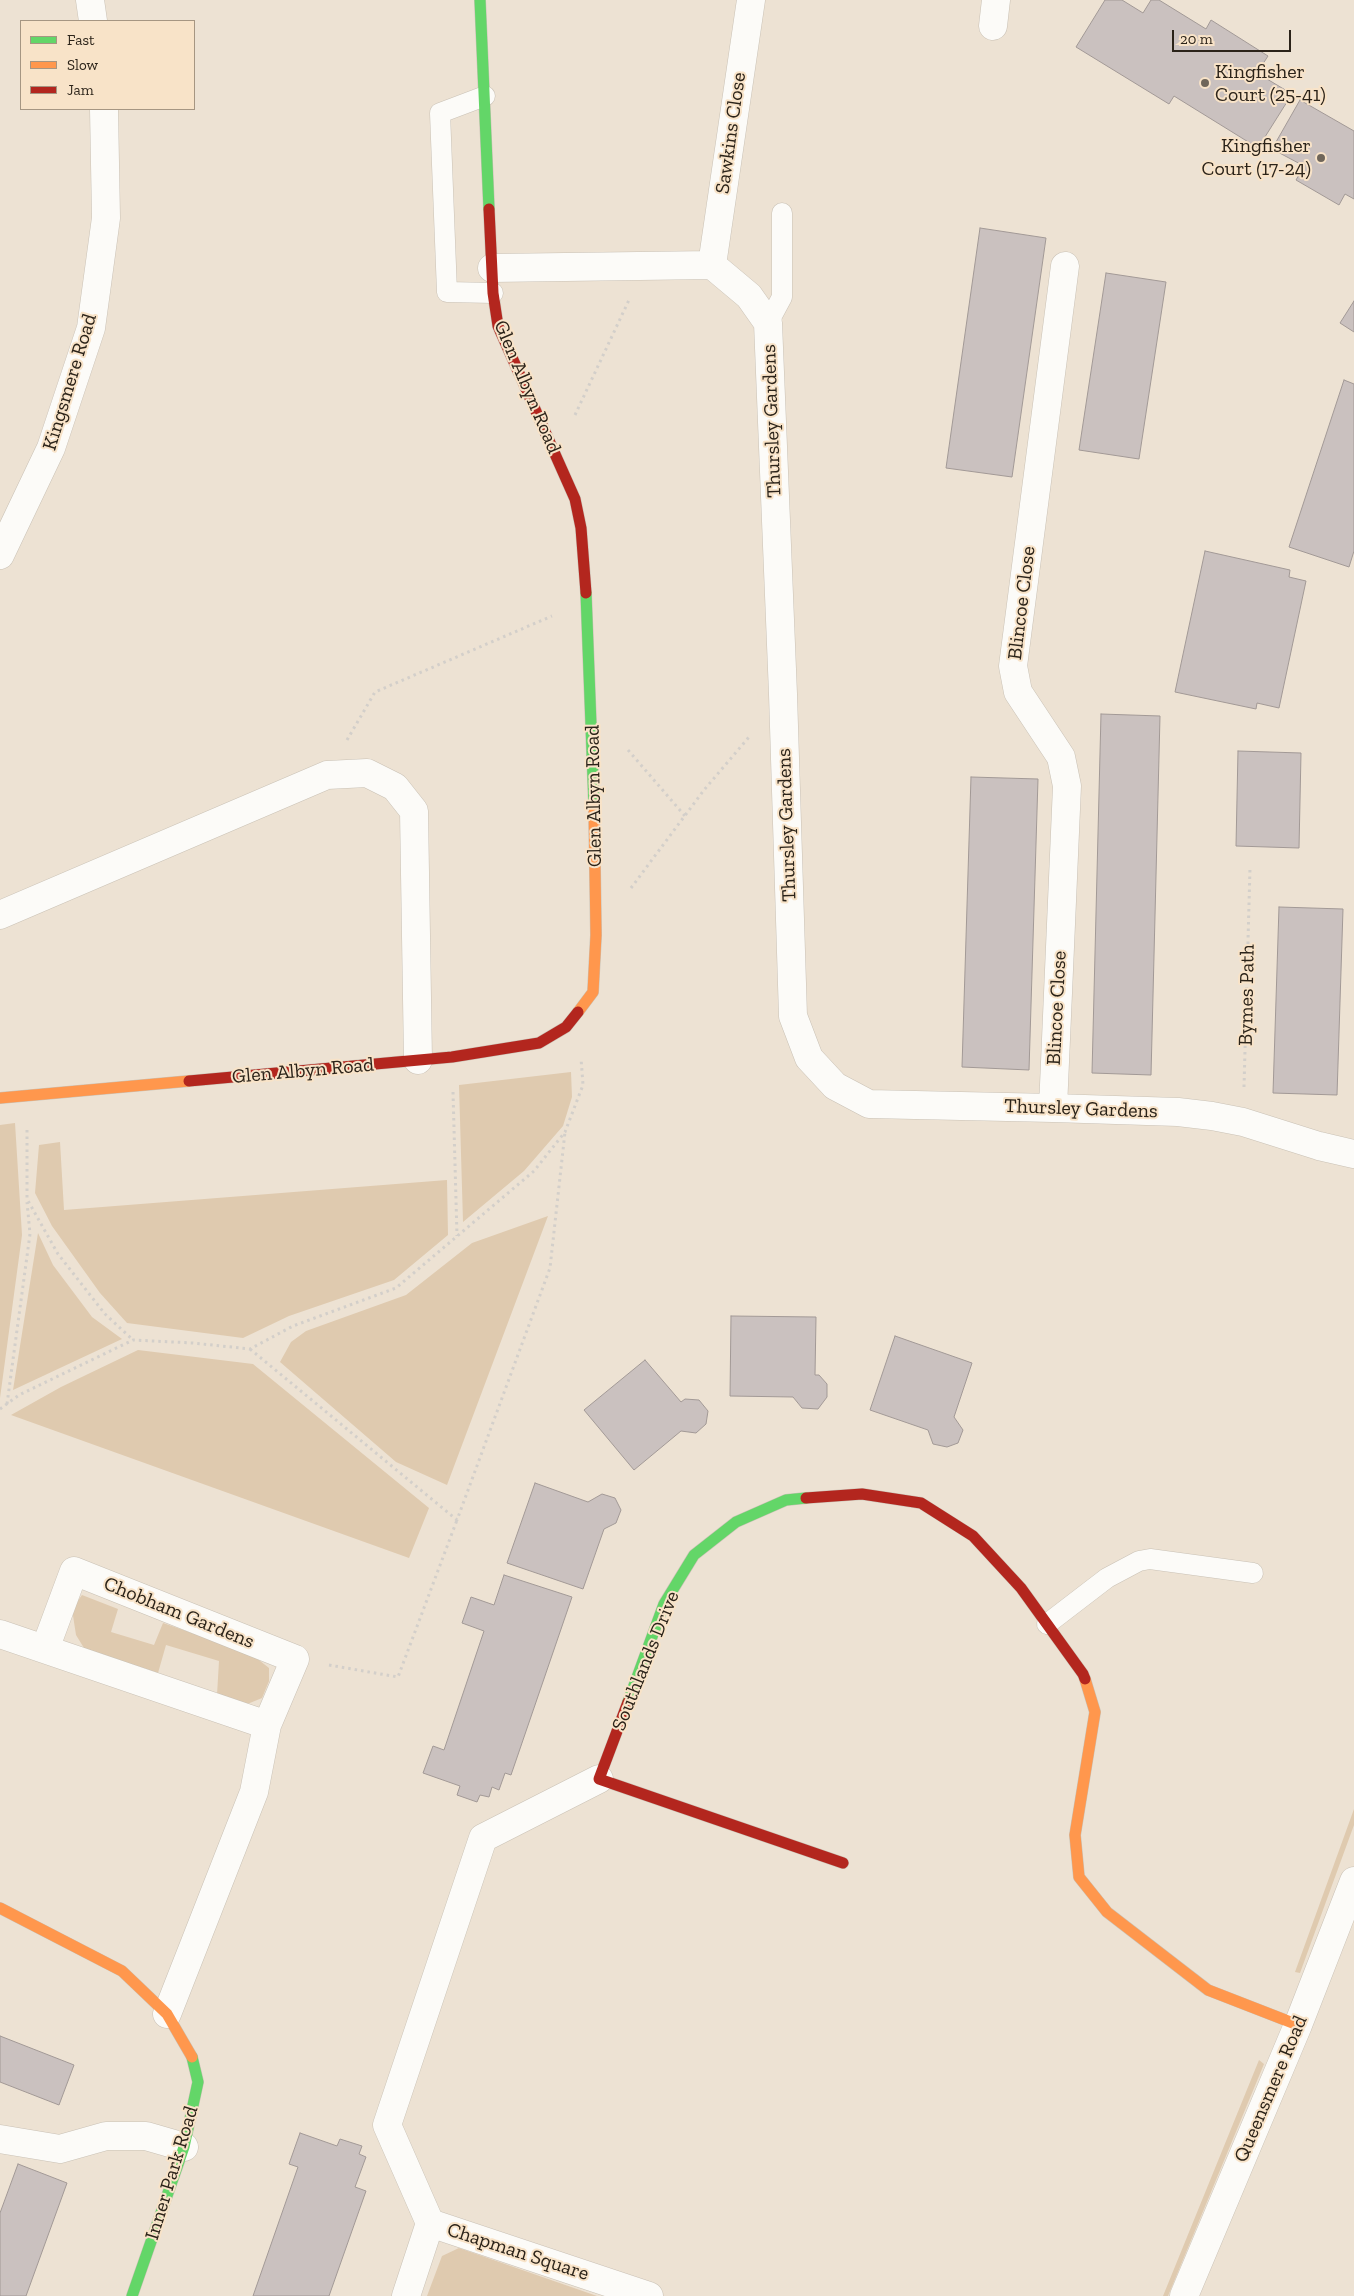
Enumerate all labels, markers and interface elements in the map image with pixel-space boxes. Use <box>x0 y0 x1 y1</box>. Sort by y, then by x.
legend <box>20 20 195 110</box>
scale bar <box>1174 20 1293 52</box>
text: 20 m <box>1180 30 1213 48</box>
text: Fast <box>67 31 95 49</box>
text: Slow <box>67 56 98 74</box>
place label: Kingfisher Court (25-41) <box>1215 60 1326 107</box>
street label: Sawkins Close <box>711 71 751 195</box>
marker: Kingfisher Court (25-41) <box>1199 77 1211 89</box>
text: Jam <box>67 81 94 99</box>
place label: Kingfisher Court (17-24) <box>1202 134 1311 181</box>
marker: Kingfisher Court (17-24) <box>1315 152 1327 164</box>
street label: Kingsmere Road <box>38 311 102 453</box>
street label: Glen Albyn Road <box>488 317 566 457</box>
street label: Thursley Gardens <box>757 344 787 498</box>
street label: Blincoe Close <box>1003 545 1041 661</box>
street label: Glen Albyn Road <box>581 725 607 867</box>
street label: Thursley Gardens <box>772 748 802 902</box>
street label: Bymes Path <box>1234 944 1260 1046</box>
street label: Blincoe Close <box>1042 950 1072 1066</box>
street label: Glen Albyn Road <box>231 1053 375 1089</box>
street label: Thursley Gardens <box>1004 1094 1158 1124</box>
street label: Chobham Gardens <box>100 1572 258 1654</box>
street label: Southlands Drive <box>607 1588 685 1734</box>
street label: Queensmere Road <box>1229 2012 1313 2166</box>
street label: Inner Park Road <box>140 2103 204 2243</box>
street label: Chapman Square <box>444 2218 592 2286</box>

